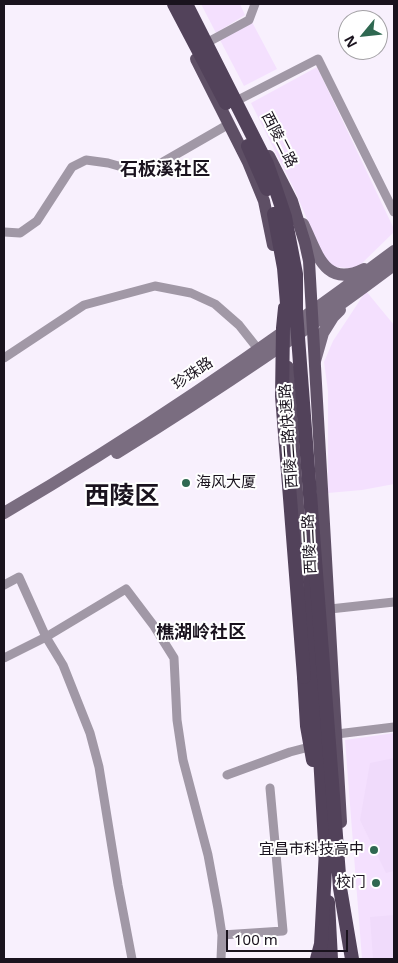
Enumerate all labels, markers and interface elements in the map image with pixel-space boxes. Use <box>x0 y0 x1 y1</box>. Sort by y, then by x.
north arrow <box>338 10 388 60</box>
text: N <box>339 32 361 51</box>
street label: 西陵二路 <box>257 109 301 171</box>
district label: 石板溪社区 <box>120 159 210 181</box>
street label: 珍珠路 <box>169 354 217 394</box>
street label: 西陵二路快速路 <box>276 383 302 489</box>
place label: 海风大厦 <box>196 474 256 492</box>
marker: 海风大厦 <box>180 477 192 489</box>
district label: 西陵区 <box>85 482 159 512</box>
street label: 西陵二路 <box>299 514 321 574</box>
district label: 樵湖岭社区 <box>156 622 246 644</box>
place label: 宜昌市科技高中 <box>259 841 364 859</box>
marker: 宜昌市科技高中 <box>368 844 380 856</box>
place label: 校门 <box>336 874 366 892</box>
marker: 校门 <box>370 877 382 889</box>
scale bar <box>228 920 350 952</box>
text: 100 m <box>234 929 278 949</box>

